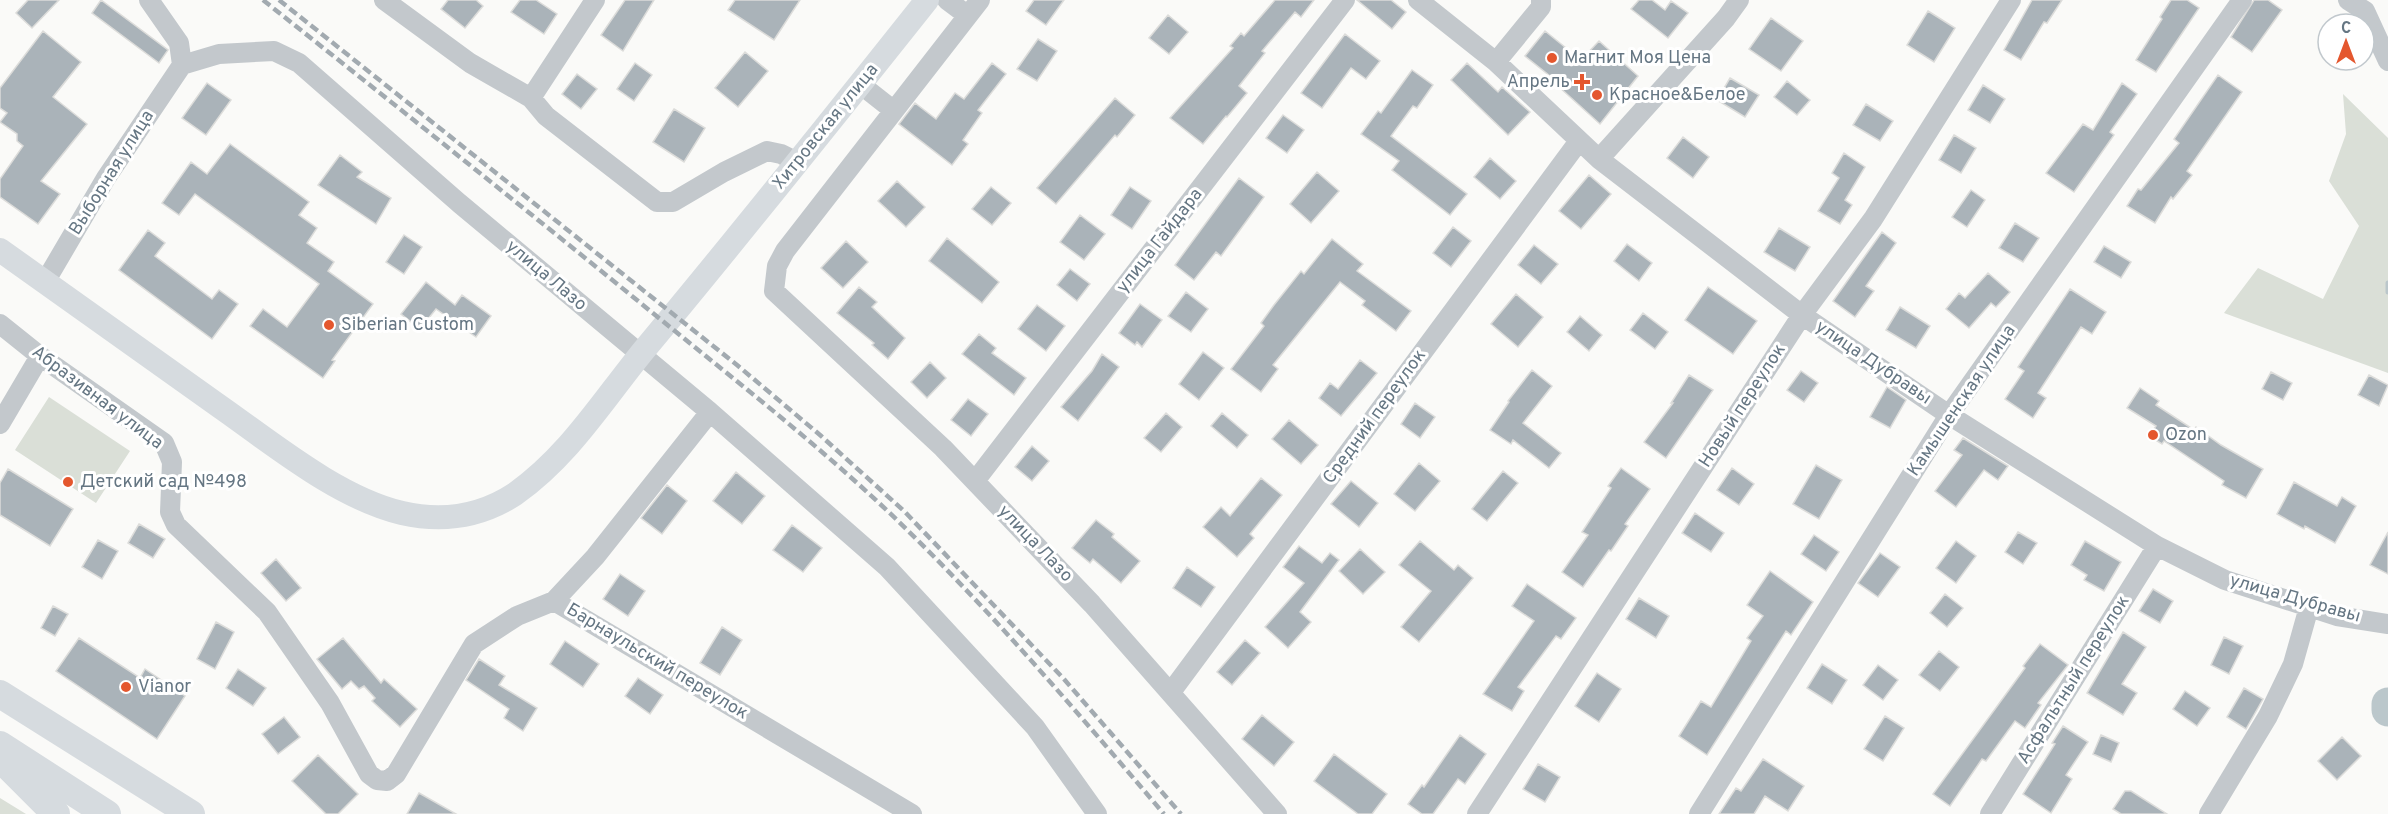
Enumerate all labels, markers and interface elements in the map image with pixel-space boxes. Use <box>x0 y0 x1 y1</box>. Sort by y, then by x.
north arrow <box>2316 12 2376 72</box>
text: С <box>2341 19 2351 39</box>
place label: Магнит Моя Цена <box>1564 47 1711 70</box>
marker: Магнит Моя Цена <box>1545 51 1559 65</box>
street label: Хитровская улица <box>768 59 884 195</box>
place label: Апрель <box>1507 71 1570 94</box>
marker: Апрель <box>1575 75 1589 89</box>
place label: Красное&Белое <box>1609 84 1745 107</box>
marker: Красное&Белое <box>1590 88 1604 102</box>
street label: Выборная улица <box>64 106 160 240</box>
street label: улица Гайдара <box>1112 184 1208 298</box>
street label: улица Лазо <box>501 235 591 317</box>
place label: Siberian Custom <box>341 314 474 337</box>
street label: улица Дубравы <box>1810 316 1936 410</box>
marker: Siberian Custom <box>322 318 336 332</box>
street label: Камышенская улица <box>1903 321 2021 481</box>
street label: Новый переулок <box>1694 340 1792 472</box>
street label: Абразивная улица <box>27 341 167 455</box>
street label: Средний переулок <box>1318 345 1432 489</box>
place label: Ozon <box>2165 424 2207 447</box>
marker: Ozon <box>2146 428 2160 442</box>
place label: Детский сад №498 <box>80 471 247 494</box>
marker: Детский сад №498 <box>61 475 75 489</box>
street label: улица Лазо <box>992 500 1078 588</box>
street label: улица Дубравы <box>2227 569 2363 629</box>
street label: Асфальтный переулок <box>2013 591 2135 769</box>
street label: Барнаульский переулок <box>562 599 752 725</box>
place label: Vianor <box>138 676 191 699</box>
marker: Vianor <box>119 680 133 694</box>

